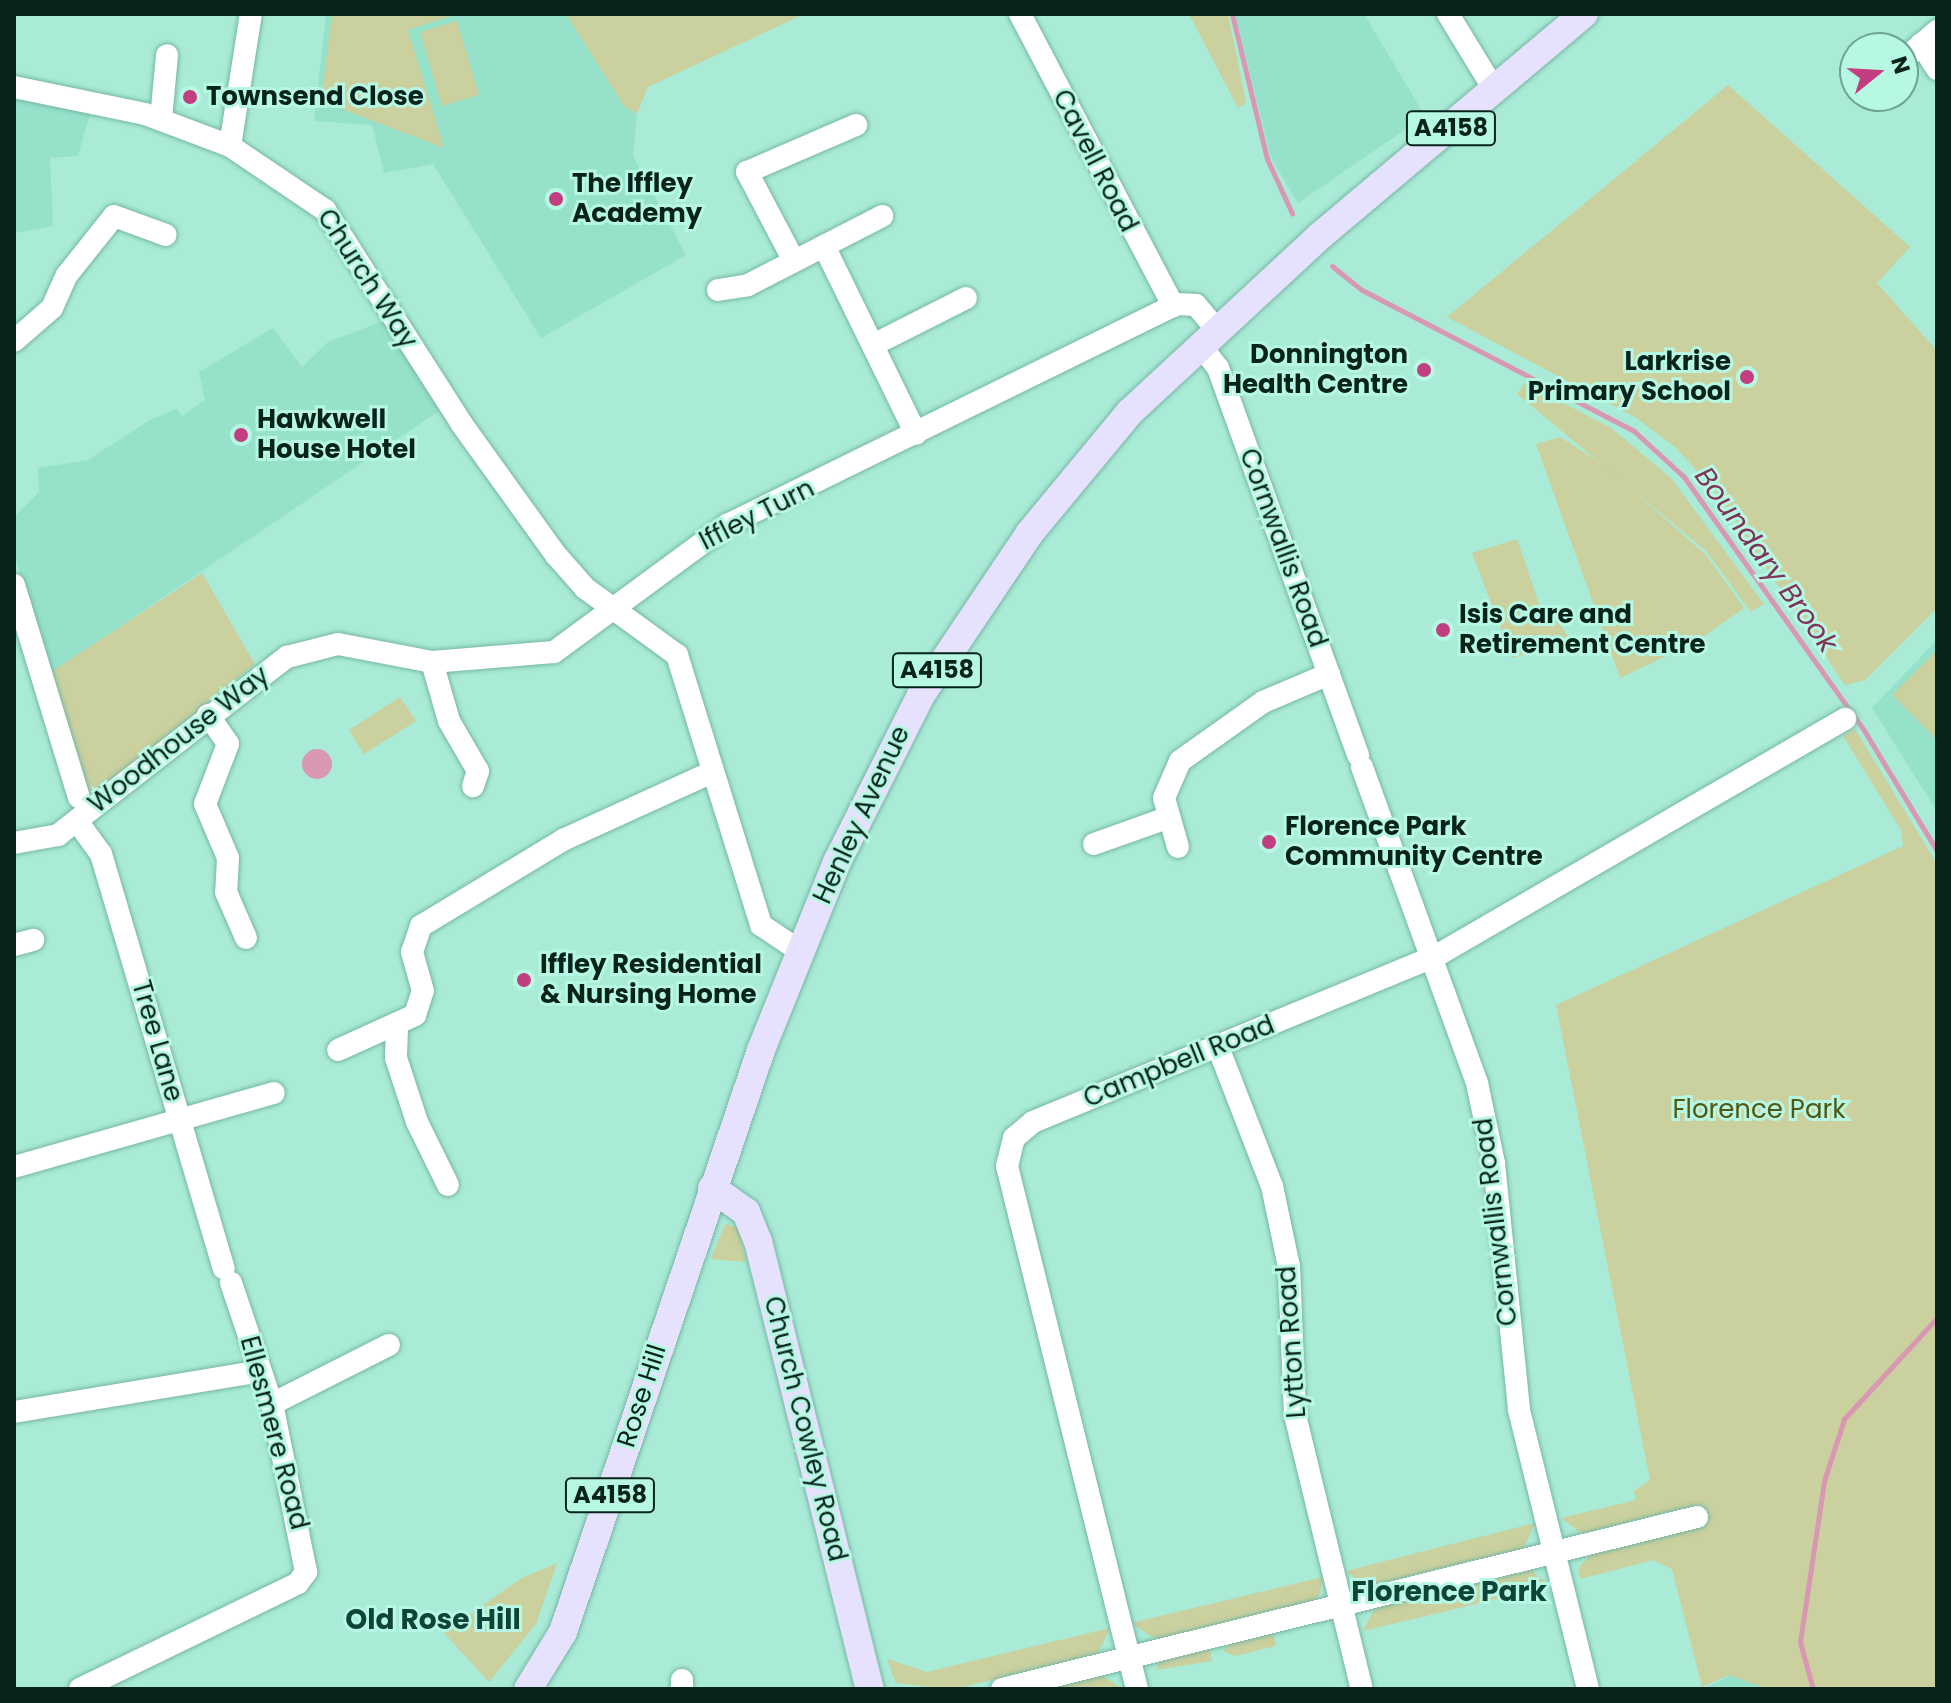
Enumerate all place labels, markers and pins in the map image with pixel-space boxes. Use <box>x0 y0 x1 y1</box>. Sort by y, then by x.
place label: Townsend Close <box>206 81 424 113</box>
marker: Townsend Close <box>181 88 199 106</box>
place label: The Iffley Academy <box>572 168 702 230</box>
marker: The Iffley Academy <box>547 190 565 208</box>
place label: Donnington Health Centre <box>1223 339 1408 400</box>
place label: Larkrise Primary School <box>1528 346 1731 408</box>
marker: Donnington Health Centre <box>1415 361 1433 379</box>
marker: Larkrise Primary School <box>1738 368 1756 386</box>
place label: Hawkwell House Hotel <box>257 404 416 466</box>
marker: Hawkwell House Hotel <box>232 426 250 444</box>
place label: Isis Care and Retirement Centre <box>1459 599 1706 660</box>
marker: Isis Care and Retirement Centre <box>1434 621 1452 639</box>
place label: Florence Park Community Centre <box>1285 811 1543 872</box>
marker: Florence Park Community Centre <box>1260 833 1278 851</box>
place label: Iffley Residential & Nursing Home <box>540 949 762 1010</box>
marker: Iffley Residential & Nursing Home <box>515 971 533 989</box>

